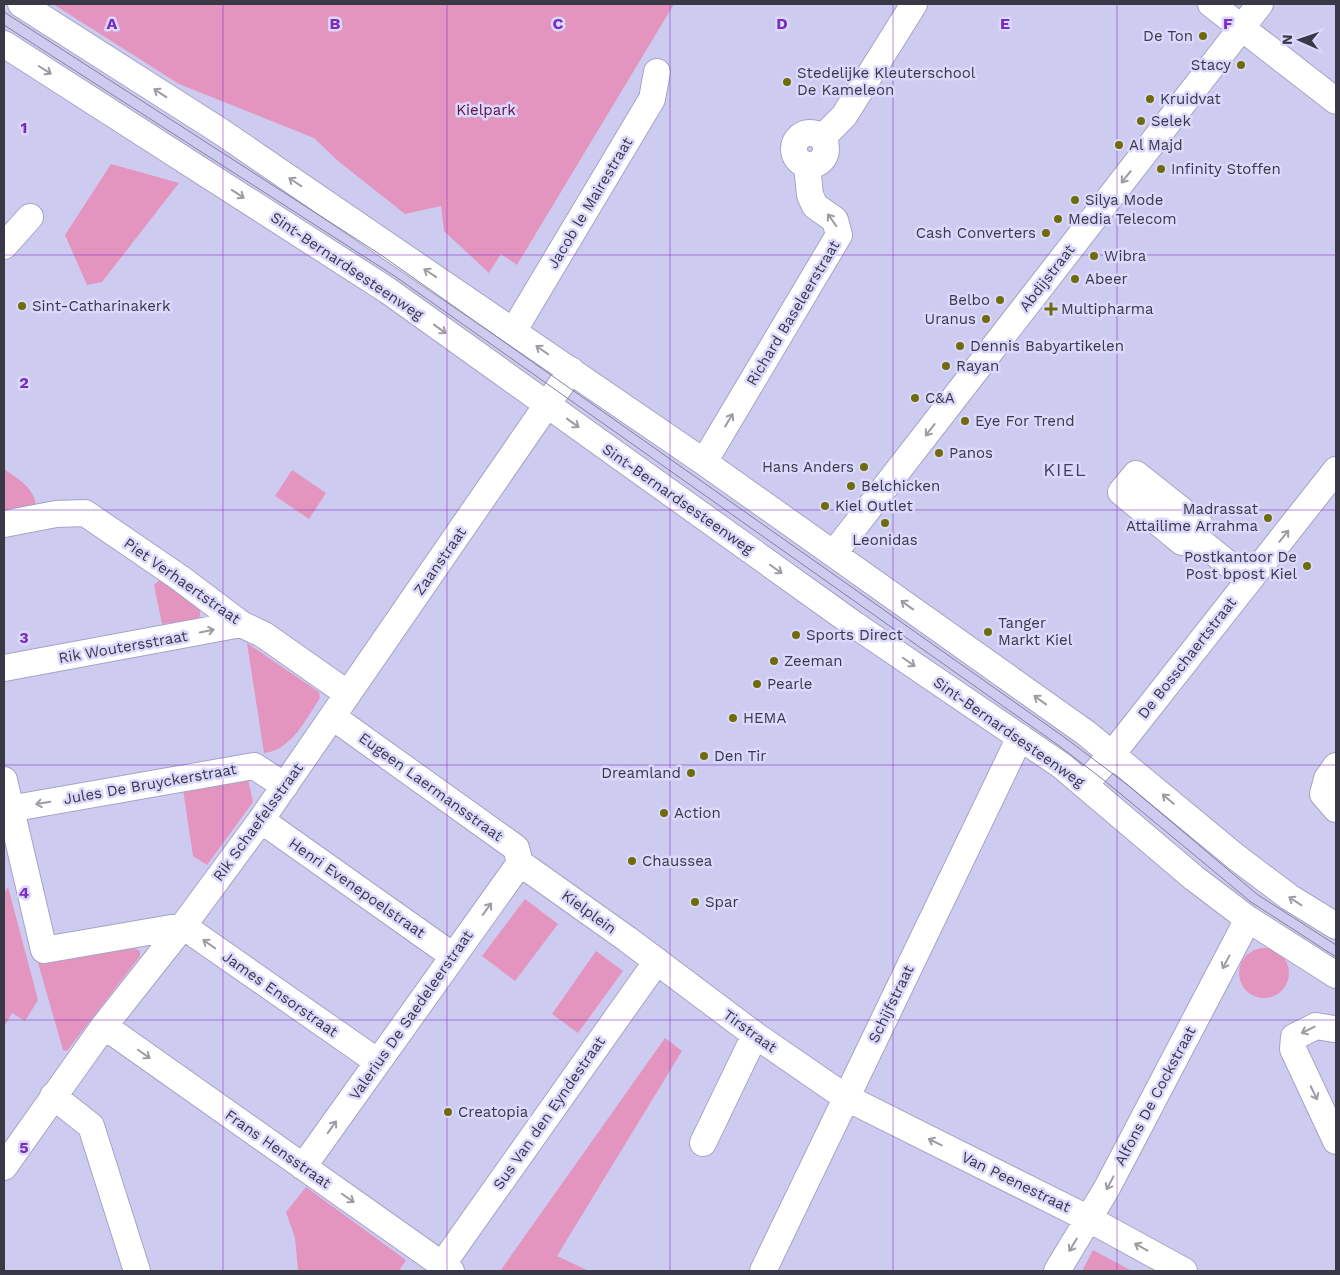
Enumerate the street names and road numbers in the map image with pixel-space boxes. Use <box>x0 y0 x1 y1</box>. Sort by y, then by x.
street label: Jacob le Mairestraat <box>544 134 637 272</box>
street label: Sint-Bernardsesteenweg <box>267 208 427 324</box>
street label: Richard Baseleerstraat <box>743 237 844 389</box>
street label: Abdijstraat <box>1015 240 1079 315</box>
street label: Sint-Bernardsesteenweg <box>599 440 757 558</box>
street label: Zaanstraat <box>410 523 470 598</box>
street label: Piet Verhaertstraat <box>120 534 244 628</box>
street label: De Bosschaertstraat <box>1134 593 1240 722</box>
street label: Rik Woutersstraat <box>57 627 190 667</box>
street label: Sint-Bernardsesteenweg <box>930 673 1088 791</box>
street label: Eugeen Laermansstraat <box>355 729 507 846</box>
street label: Rik Schaefelsstraat <box>209 759 307 885</box>
street label: Jules De Bruyckerstraat <box>62 760 239 808</box>
street label: Henri Evenepoelstraat <box>285 834 429 942</box>
street label: Kielplein <box>558 886 620 938</box>
street label: Valerius De Saedeleerstraat <box>345 926 477 1103</box>
street label: James Ensorstraat <box>219 947 342 1041</box>
street label: Schijfstraat <box>864 962 918 1046</box>
street label: Tirstraat <box>720 1006 781 1057</box>
street label: Alfons De Cockstraat <box>1111 1023 1200 1169</box>
street label: Sus Van den Eyndestraat <box>489 1032 609 1193</box>
street label: Frans Hensstraat <box>222 1106 335 1193</box>
street label: Van Peenestraat <box>959 1148 1074 1216</box>

